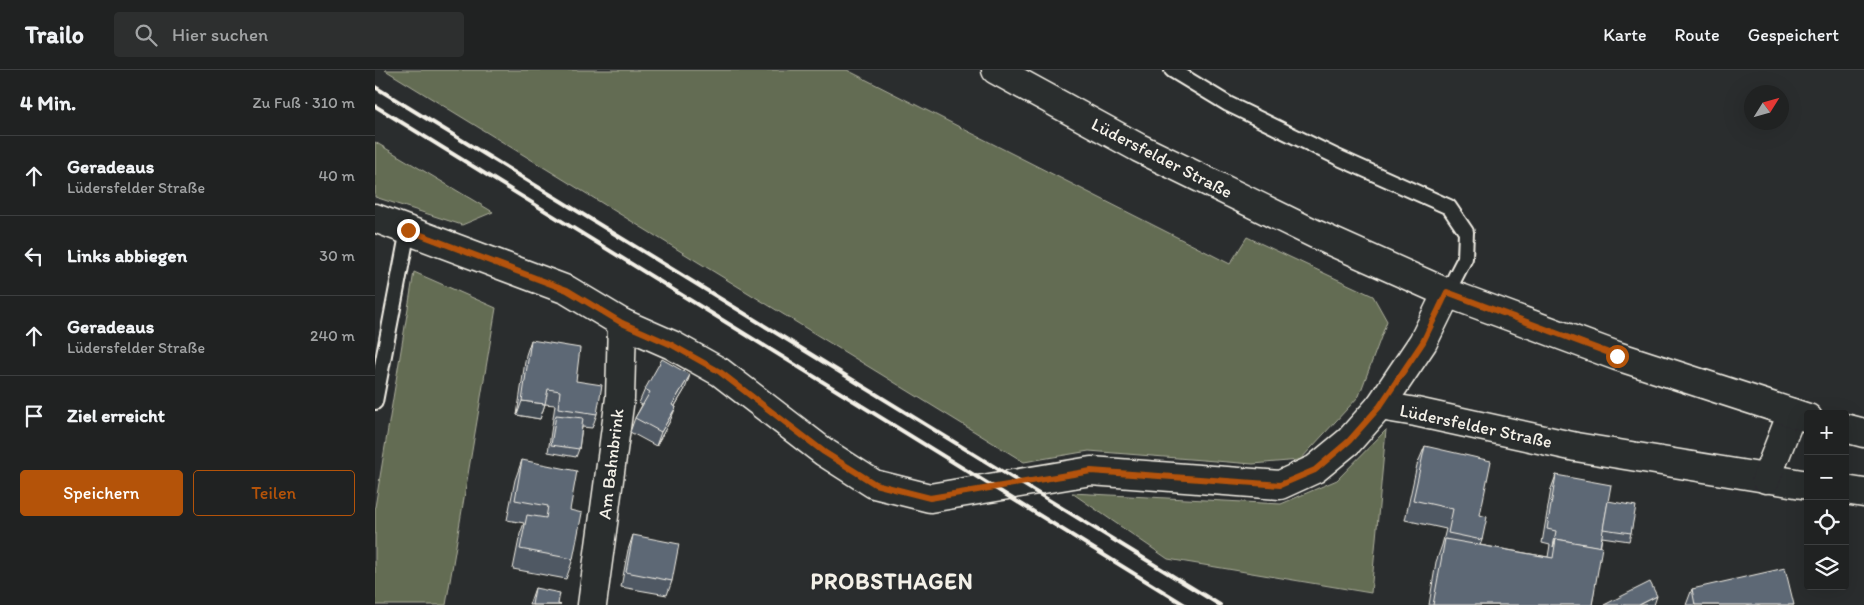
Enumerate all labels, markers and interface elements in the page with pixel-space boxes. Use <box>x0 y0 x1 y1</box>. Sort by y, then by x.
search box <box>114 12 464 57</box>
text: Trailo <box>25 20 84 49</box>
icon: search <box>132 21 160 49</box>
text: Hier suchen <box>172 23 268 46</box>
text: Karte <box>1603 24 1646 46</box>
text: Route <box>1674 24 1720 46</box>
text: Gespeichert <box>1748 24 1839 46</box>
north arrow <box>1744 85 1789 130</box>
text: 4 Min. <box>20 90 76 115</box>
text: Zu Fuß · 310 m <box>253 93 355 112</box>
street label: Lüdersfelder Straße <box>1088 113 1236 203</box>
text: Geradeaus <box>67 155 154 178</box>
icon: ahead <box>20 162 48 190</box>
text: 40 m <box>318 166 355 185</box>
text: Lüdersfelder Straße <box>67 178 205 197</box>
route end <box>397 219 420 242</box>
icon: left <box>20 242 48 270</box>
text: Links abbiegen <box>67 244 187 267</box>
text: 30 m <box>319 246 355 265</box>
text: Geradeaus <box>67 315 154 338</box>
icon: ahead <box>20 322 48 350</box>
text: 240 m <box>310 326 355 345</box>
text: Lüdersfelder Straße <box>67 338 205 357</box>
route start <box>1606 345 1629 368</box>
street label: Lüdersfelder Straße <box>1398 399 1554 453</box>
icon: arrive <box>20 402 48 430</box>
text: Ziel erreicht <box>67 404 165 427</box>
street label: Am Bahnbrink <box>593 407 629 521</box>
map controls <box>1804 410 1849 590</box>
button: + <box>1804 410 1849 455</box>
button: − <box>1804 455 1849 500</box>
button: Speichern <box>20 470 183 516</box>
button: Teilen <box>193 470 355 516</box>
button: locate <box>1804 500 1849 545</box>
button: layers <box>1804 545 1849 590</box>
district label: PROBSTHAGEN <box>811 568 974 595</box>

